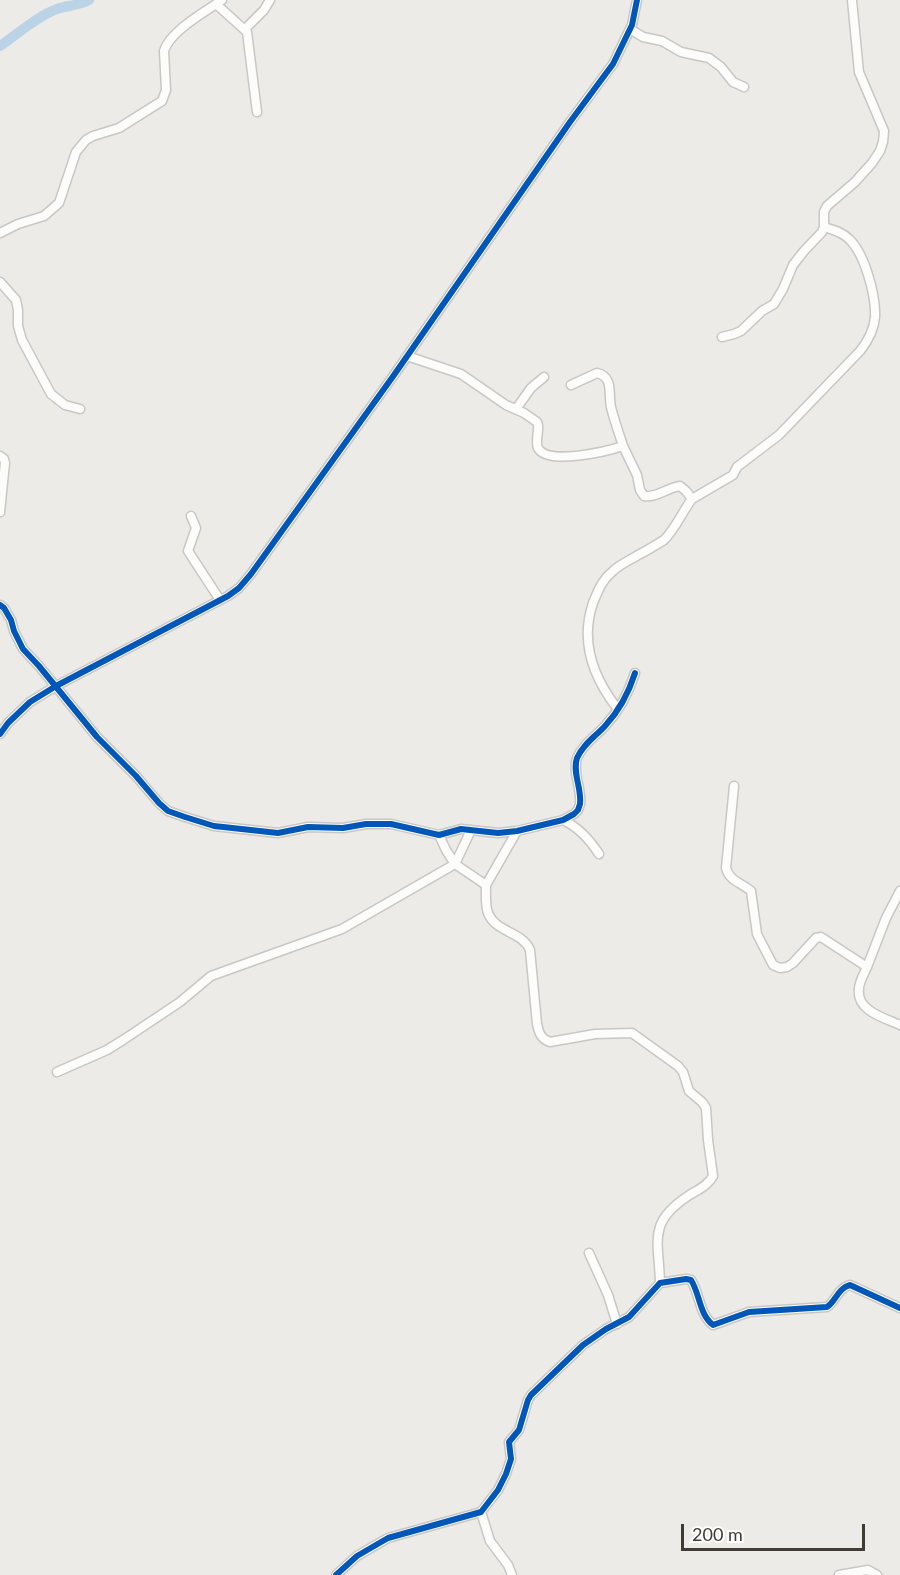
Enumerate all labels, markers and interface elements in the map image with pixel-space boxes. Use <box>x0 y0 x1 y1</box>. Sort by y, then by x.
scale bar <box>684 1512 868 1550</box>
text: 200 m <box>692 1523 743 1545</box>

